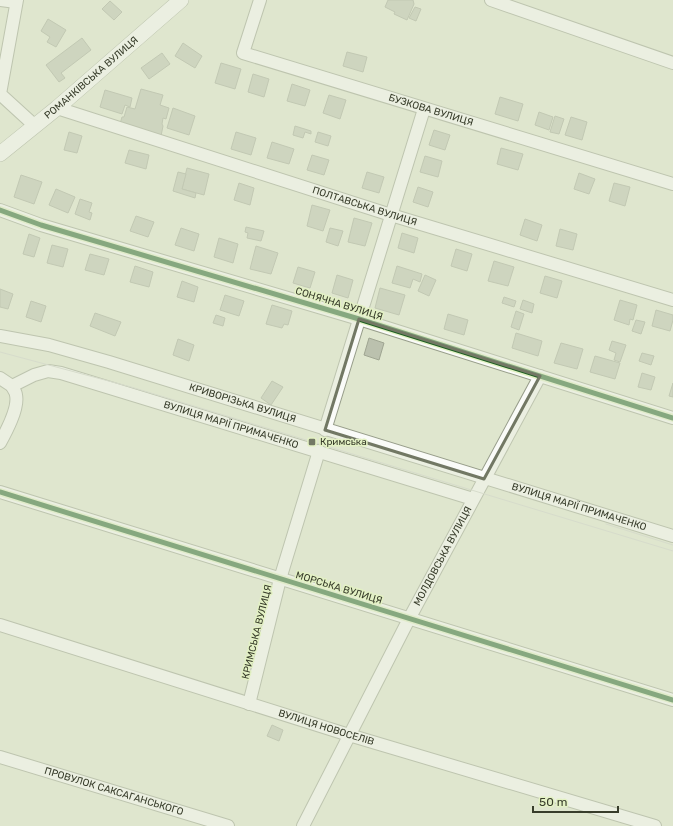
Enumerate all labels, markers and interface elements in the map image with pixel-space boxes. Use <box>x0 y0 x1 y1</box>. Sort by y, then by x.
street label: РОМАНКІВСЬКА ВУЛИЦЯ <box>42 34 141 122</box>
street label: БУЗКОВА ВУЛИЦЯ <box>387 92 475 129</box>
street label: ПОЛТАВСЬКА ВУЛИЦЯ <box>311 184 418 228</box>
street label: СОНЯЧНА ВУЛИЦЯ <box>294 285 384 323</box>
street label: КРИВОРІЗЬКА ВУЛИЦЯ <box>188 381 298 425</box>
street label: ВУЛИЦЯ МАРІЇ ПРИМАЧЕНКО <box>162 399 300 451</box>
place label: Кримська <box>320 436 367 448</box>
marker: Кримська <box>307 437 317 447</box>
street label: ВУЛИЦЯ МАРІЇ ПРИМАЧЕНКО <box>510 481 648 533</box>
street label: МОЛДОВСЬКА ВУЛИЦЯ <box>411 504 475 608</box>
street label: МОРСЬКА ВУЛИЦЯ <box>294 569 384 607</box>
street label: КРИМСЬКА ВУЛИЦЯ <box>239 583 275 681</box>
street label: ВУЛИЦЯ НОВОСЕЛІВ <box>277 707 376 748</box>
street label: ПРОВУЛОК САКСАГАНСЬКОГО <box>43 765 185 818</box>
scale bar <box>533 788 618 814</box>
text: 50 m <box>539 795 567 809</box>

